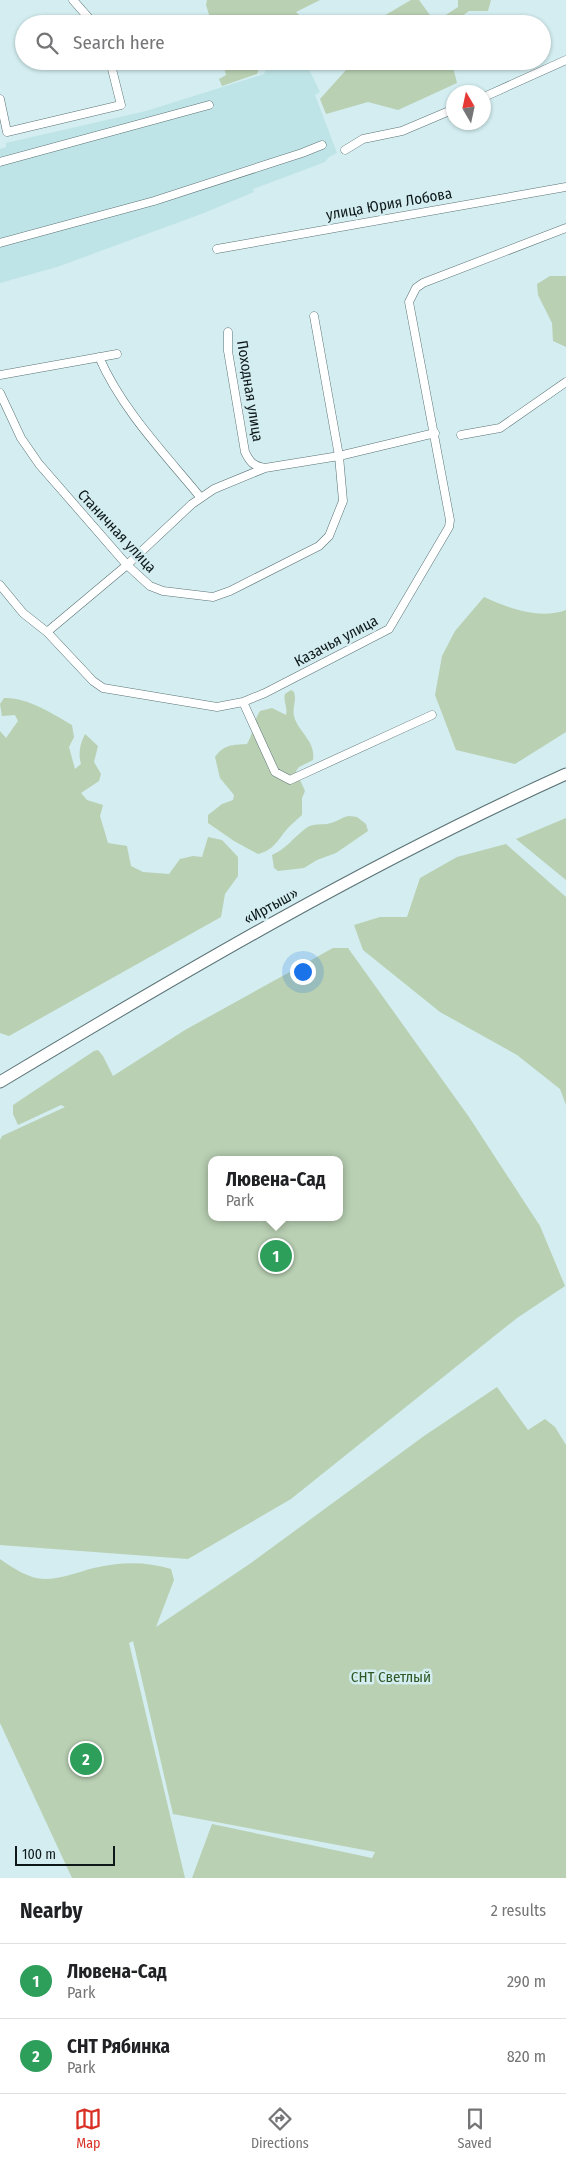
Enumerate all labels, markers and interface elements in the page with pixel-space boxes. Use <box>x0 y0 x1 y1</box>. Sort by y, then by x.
search box <box>15 15 551 70</box>
icon: search <box>33 29 61 57</box>
text: Search here <box>73 31 165 54</box>
north arrow <box>446 85 491 130</box>
street label: улица Юрия Лобова <box>325 184 453 224</box>
street label: Походная улица <box>233 339 267 443</box>
street label: Станичная улица <box>74 486 160 576</box>
street label: Казачья улица <box>291 611 381 671</box>
street label: «Иртыш» <box>241 884 301 928</box>
your location <box>290 959 316 985</box>
popup <box>208 1156 343 1221</box>
text: Лювена-Сад <box>226 1168 325 1191</box>
text: Park <box>226 1191 254 1210</box>
pin: 1 <box>260 1237 292 1275</box>
park label: СНТ Светлый <box>351 1668 431 1686</box>
pin: 2 <box>70 1740 102 1778</box>
scale bar <box>15 1843 115 1866</box>
text: 100 m <box>22 1846 56 1863</box>
text: Nearby <box>20 1898 82 1924</box>
text: 2 results <box>491 1901 546 1920</box>
text: Лювена-Сад <box>67 1960 167 1983</box>
text: 1 <box>33 1972 39 1991</box>
text: 290 m <box>507 1972 546 1991</box>
text: Park <box>67 1983 95 2002</box>
text: СНТ Рябинка <box>67 2035 170 2058</box>
text: 2 <box>32 2047 40 2066</box>
text: 820 m <box>507 2047 546 2066</box>
text: Park <box>67 2058 95 2077</box>
tab: Map <box>74 2105 102 2152</box>
tab: Directions <box>251 2105 309 2152</box>
tab: Saved <box>457 2105 492 2152</box>

